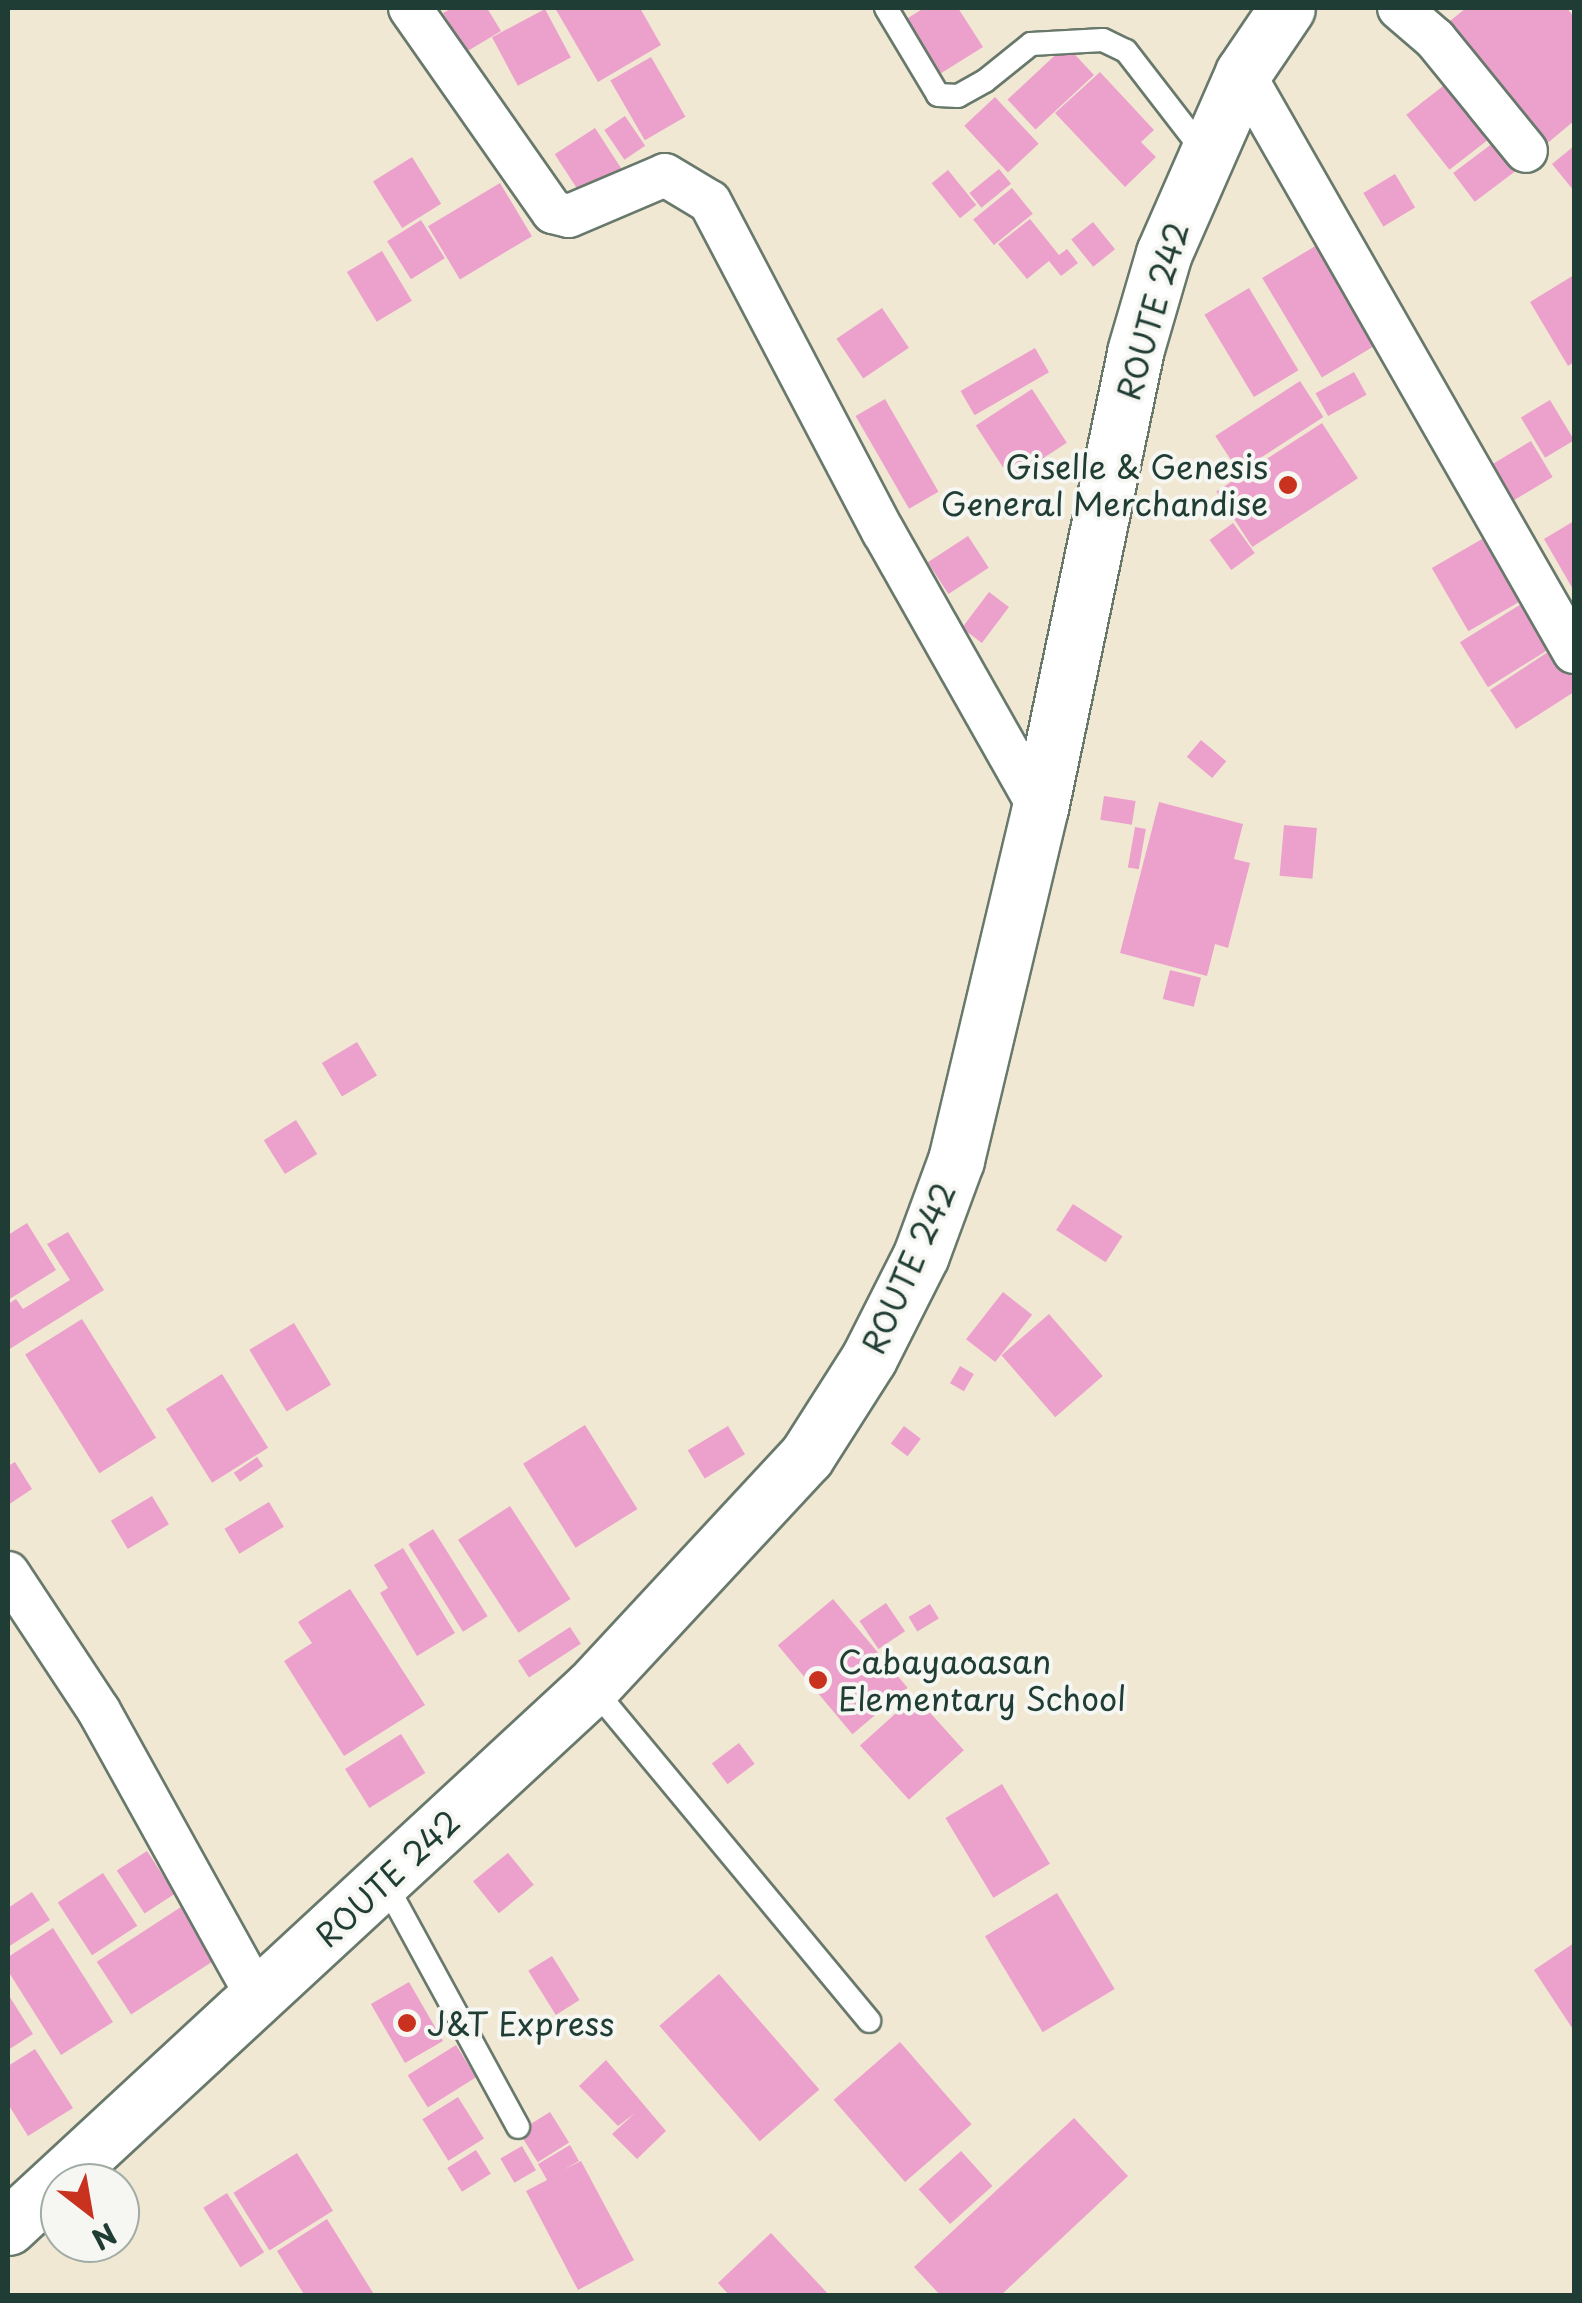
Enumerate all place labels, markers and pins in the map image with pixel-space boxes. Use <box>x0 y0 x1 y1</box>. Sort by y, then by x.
place label: Giselle & Genesis General Merchandise <box>940 448 1268 523</box>
marker: Giselle & Genesis General Merchandise <box>1277 474 1299 496</box>
place label: Cabayaoasan Elementary School <box>838 1643 1126 1718</box>
marker: Cabayaoasan Elementary School <box>807 1669 829 1691</box>
place label: J&T Express <box>427 2004 616 2042</box>
marker: J&T Express <box>396 2012 418 2034</box>

